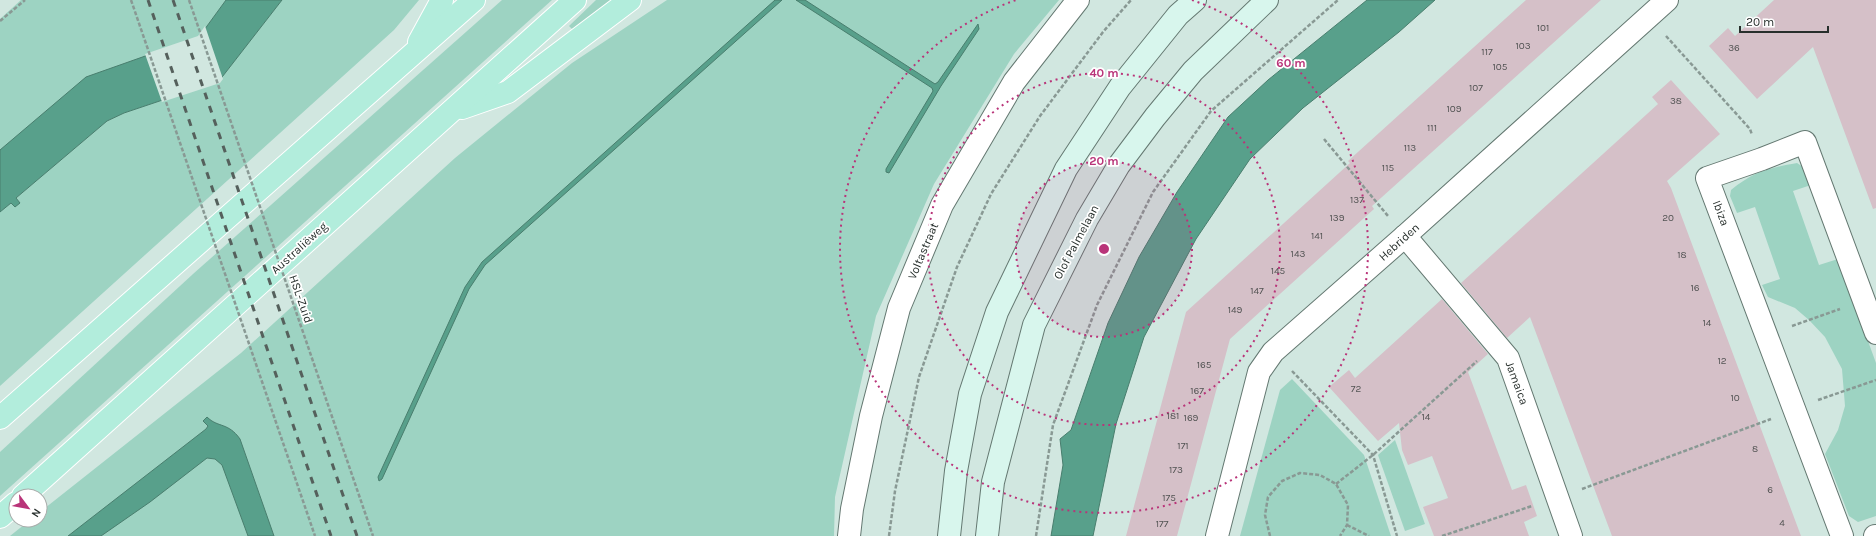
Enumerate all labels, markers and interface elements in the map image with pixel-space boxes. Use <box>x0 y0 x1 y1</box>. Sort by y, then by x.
scale bar <box>1740 8 1828 34</box>
text: 20 m <box>1746 15 1774 29</box>
house number: 101 <box>1537 22 1549 34</box>
house number: 103 <box>1515 40 1531 52</box>
house number: 36 <box>1728 42 1740 54</box>
house number: 117 <box>1481 46 1493 58</box>
text: 60 m <box>1276 56 1306 70</box>
house number: 105 <box>1493 61 1508 73</box>
text: 40 m <box>1089 66 1119 80</box>
house number: 107 <box>1469 82 1483 94</box>
house number: 38 <box>1670 95 1682 107</box>
house number: 109 <box>1446 103 1462 115</box>
house number: 111 <box>1427 122 1437 134</box>
house number: 113 <box>1404 142 1416 154</box>
text: 20 m <box>1089 154 1119 168</box>
house number: 115 <box>1382 162 1394 174</box>
house number: 137 <box>1350 194 1364 206</box>
street label: Ibiza <box>1710 198 1732 228</box>
street label: Olof Palmelaan <box>1050 202 1102 282</box>
house number: 139 <box>1329 212 1345 224</box>
house number: 20 <box>1662 212 1674 224</box>
street label: Australiëweg <box>268 219 330 277</box>
street label: Voltastraat <box>905 220 941 281</box>
street label: Hebriden <box>1376 220 1422 264</box>
house number: 141 <box>1311 230 1323 242</box>
centre of rings <box>1097 242 1111 256</box>
house number: 143 <box>1291 248 1305 260</box>
house number: 18 <box>1677 249 1687 261</box>
house number: 145 <box>1271 265 1286 277</box>
street label: HSL-Zuid <box>286 273 316 325</box>
house number: 16 <box>1690 282 1700 294</box>
house number: 147 <box>1250 285 1264 297</box>
house number: 149 <box>1228 304 1243 316</box>
house number: 14 <box>1703 317 1712 329</box>
house number: 12 <box>1717 355 1727 367</box>
house number: 165 <box>1197 359 1212 371</box>
street label: Jamaica <box>1503 359 1531 407</box>
house number: 72 <box>1351 383 1361 395</box>
house number: 167 <box>1190 385 1204 397</box>
house number: 10 <box>1730 392 1740 404</box>
house number: 181 <box>1167 410 1179 422</box>
house number: 14 <box>1422 411 1431 423</box>
house number: 169 <box>1184 412 1199 424</box>
house number: 171 <box>1177 440 1189 452</box>
house number: 8 <box>1752 443 1758 455</box>
house number: 173 <box>1169 464 1183 476</box>
house number: 6 <box>1767 484 1773 496</box>
north arrow <box>8 488 48 528</box>
house number: 175 <box>1162 492 1176 504</box>
text: N <box>28 506 44 520</box>
house number: 4 <box>1779 517 1785 529</box>
house number: 177 <box>1156 518 1169 530</box>

